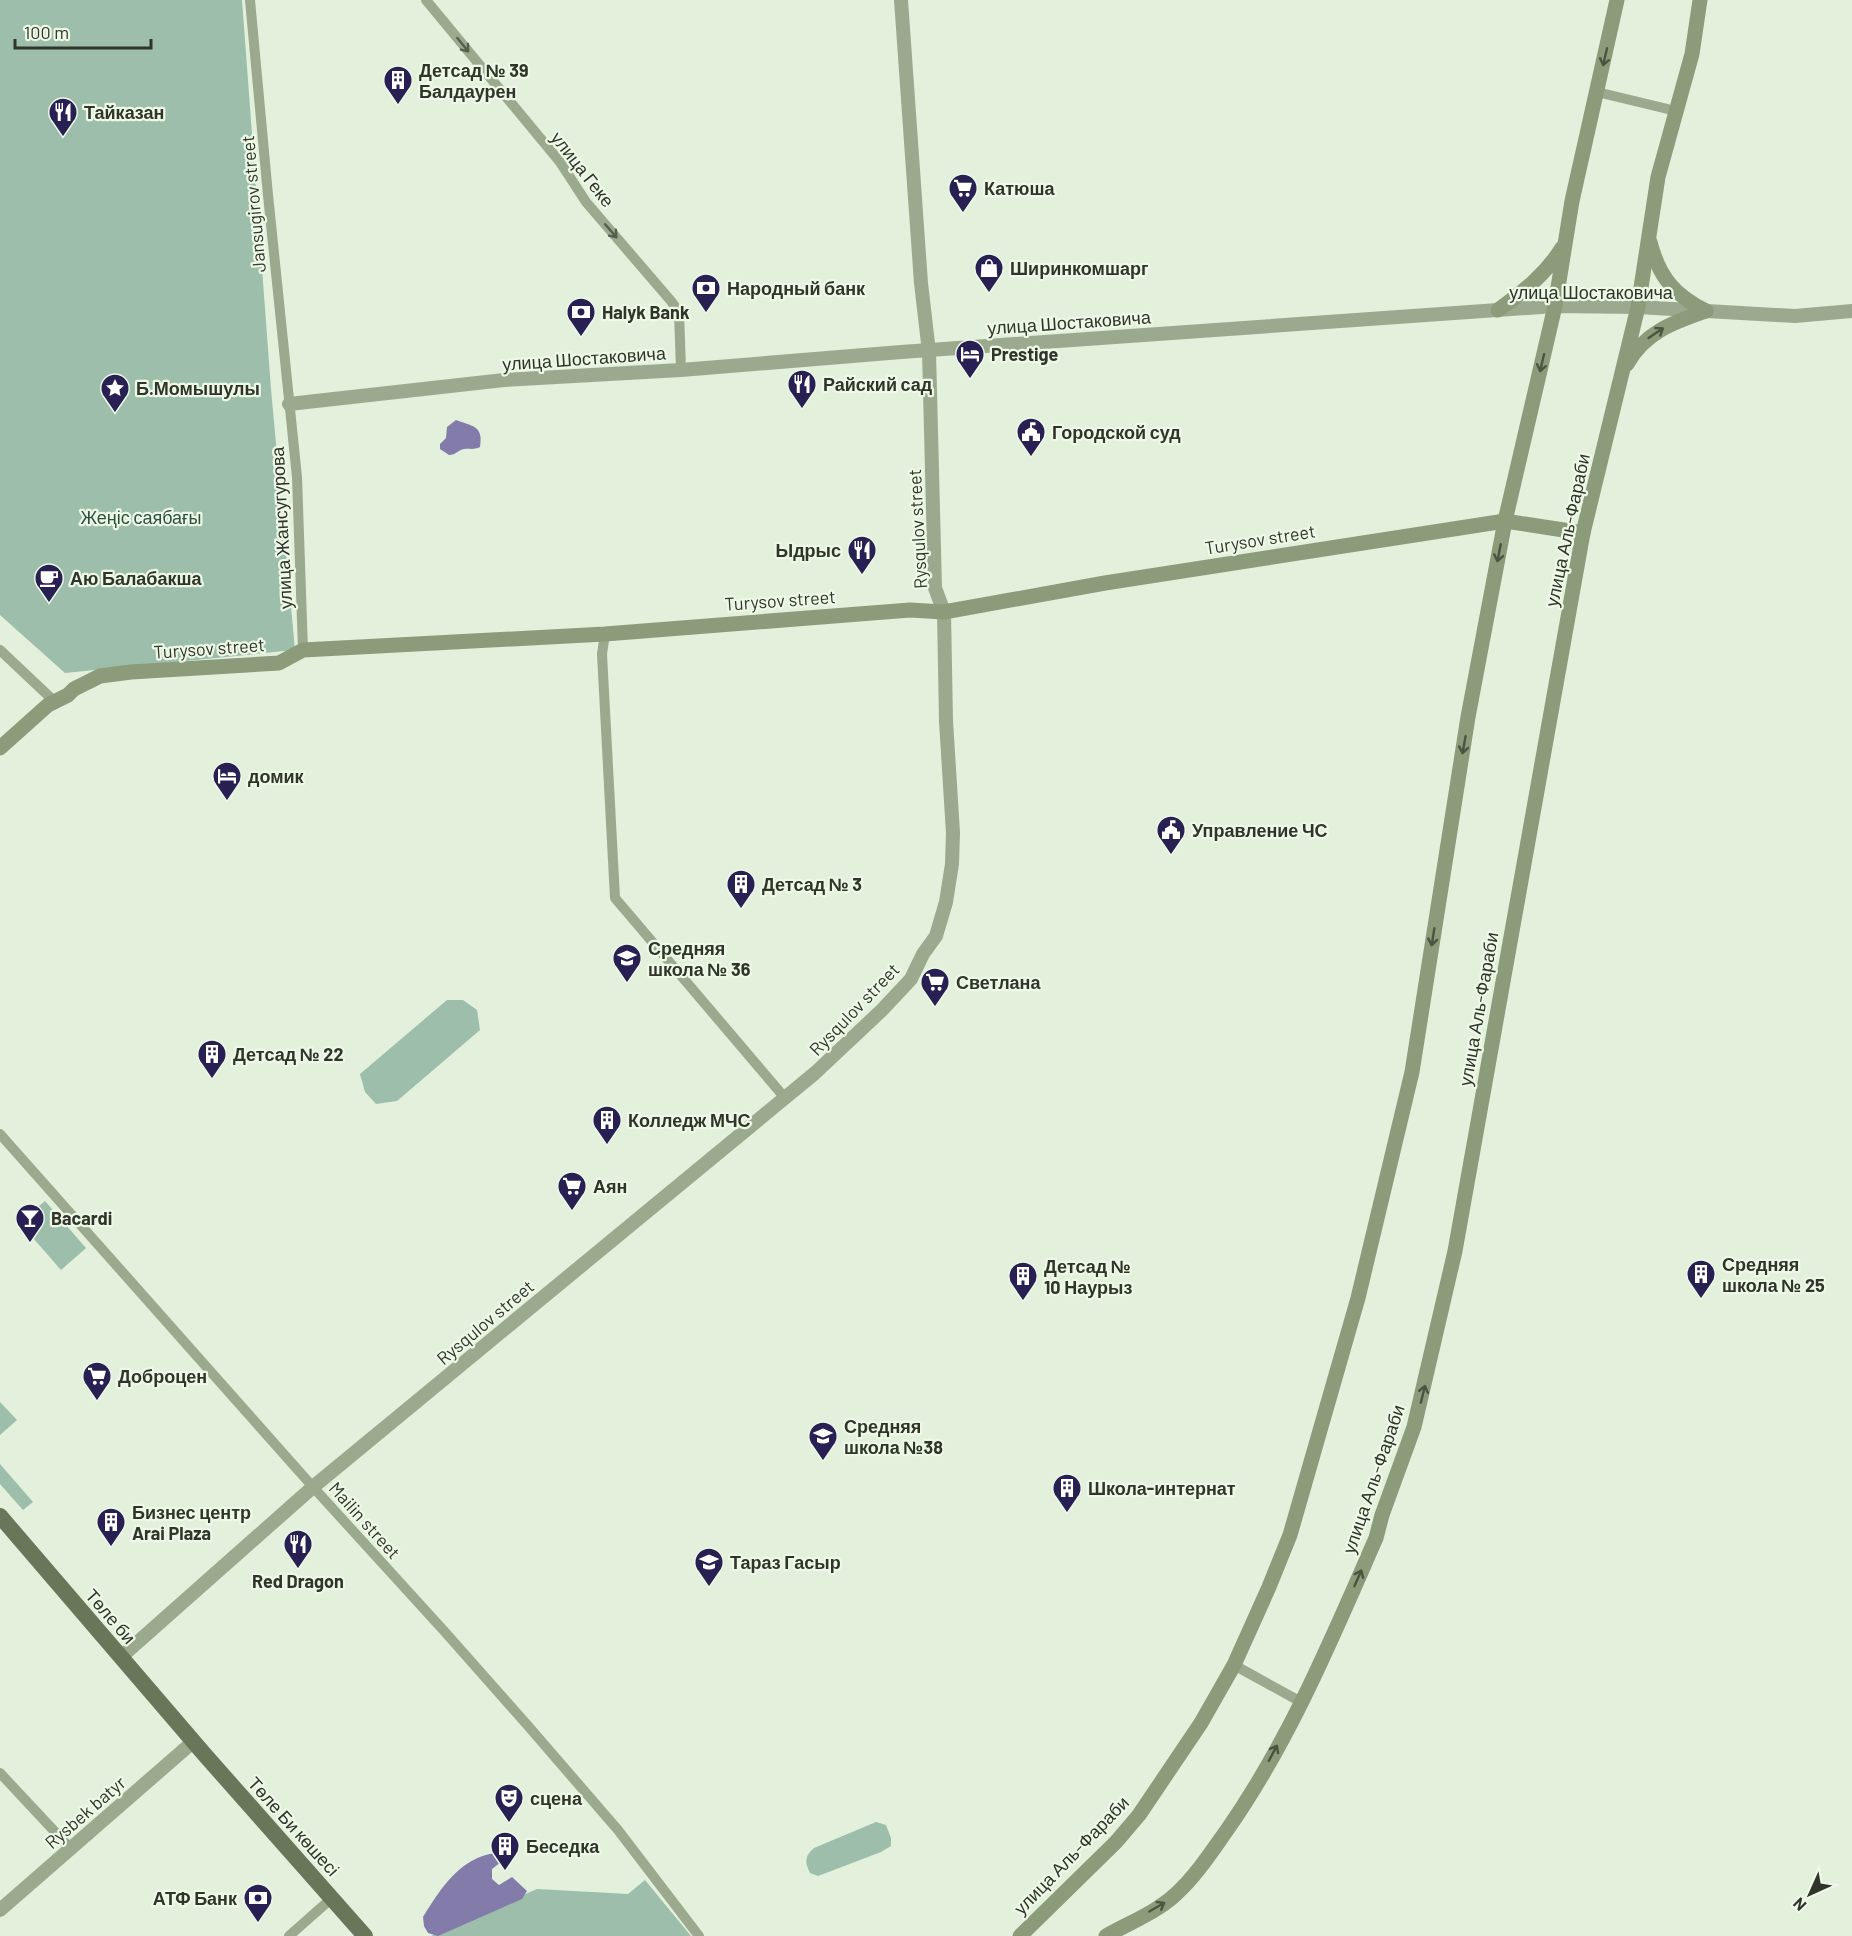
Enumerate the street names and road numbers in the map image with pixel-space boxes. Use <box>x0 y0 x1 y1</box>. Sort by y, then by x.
street label: улица Геке <box>547 127 619 211</box>
street label: Jansugirov street <box>236 135 270 273</box>
street label: улица Шостаковича <box>1509 281 1674 303</box>
street label: улица Шостаковича <box>987 305 1152 339</box>
street label: улица Шостаковича <box>502 341 667 375</box>
street label: улица Жансугурова <box>266 445 296 610</box>
street label: улица Аль-Фараби <box>1540 451 1594 609</box>
street label: Rysqulov street <box>903 468 931 590</box>
street label: Turysov street <box>1203 519 1317 559</box>
street label: Turysov street <box>724 585 836 615</box>
street label: Turysov street <box>153 633 265 663</box>
street label: улица Аль-Фараби <box>1454 930 1502 1088</box>
street label: Rysqulov street <box>804 958 904 1060</box>
street label: Rysqulov street <box>432 1275 538 1369</box>
street label: улица Аль-Фараби <box>1337 1402 1409 1556</box>
street label: Mailin street <box>325 1477 405 1563</box>
street label: Төле би <box>81 1584 141 1648</box>
street label: Rysbek batyr <box>40 1771 130 1853</box>
street label: Төле Би көшесі <box>244 1772 344 1880</box>
street label: улица Аль-Фараби <box>1009 1791 1133 1919</box>

